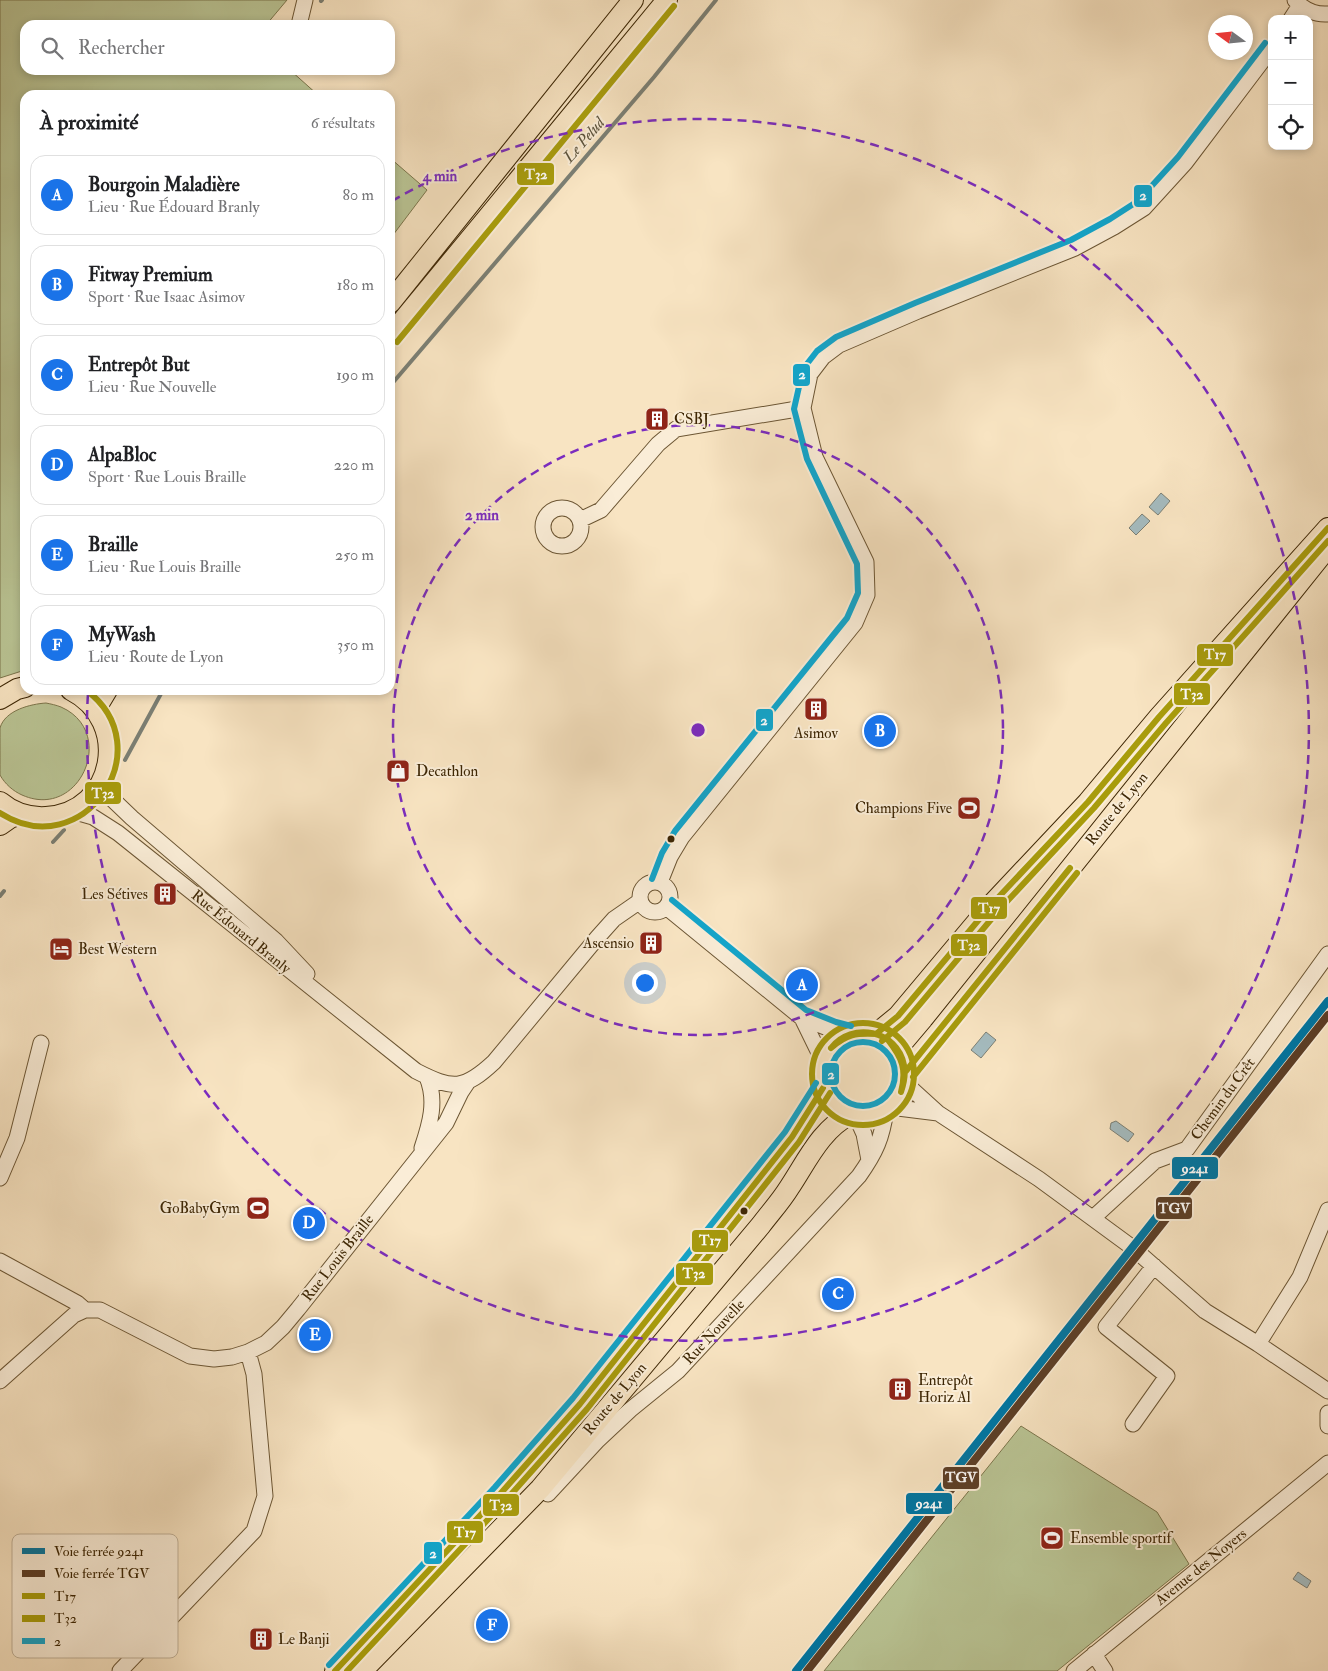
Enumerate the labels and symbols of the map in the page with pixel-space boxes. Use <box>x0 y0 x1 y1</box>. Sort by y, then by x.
north arrow <box>1208 15 1253 60</box>
water label: Le Pelud <box>558 112 610 168</box>
line badge: T32 <box>516 162 555 186</box>
text: T32 <box>524 166 547 183</box>
text: 4 min <box>422 167 458 186</box>
line badge: 2 <box>1133 184 1153 208</box>
text: 2 <box>1139 187 1147 204</box>
line badge: 2 <box>792 363 811 387</box>
text: 2 <box>798 366 806 383</box>
building icon: CSBJ <box>644 406 670 432</box>
place label: CSBJ <box>674 410 709 430</box>
text: 2 min <box>465 506 499 525</box>
line badge: T17 <box>1196 643 1234 667</box>
text: T17 <box>1203 646 1226 663</box>
line badge: T32 <box>1173 682 1211 706</box>
text: T32 <box>1180 686 1203 703</box>
building icon: Asimov <box>803 696 829 722</box>
line badge: 2 <box>755 708 774 732</box>
text: 2 <box>760 712 768 729</box>
pin: B <box>864 712 896 750</box>
centre of rings <box>689 721 707 739</box>
place label: Asimov <box>793 724 838 743</box>
shop icon: Decathlon <box>385 758 411 784</box>
place label: Decathlon <box>416 762 478 781</box>
street label: Route de Lyon <box>1082 768 1153 850</box>
line badge: T32 <box>84 781 122 805</box>
text: T32 <box>91 785 114 802</box>
sports icon: Champions Five <box>956 795 982 821</box>
place label: Champions Five <box>855 799 952 819</box>
unlabelled marker <box>666 834 676 844</box>
building icon: Les Sétives <box>152 881 178 907</box>
street label: Rue Édouard Branly <box>187 884 296 978</box>
place label: Les Sétives <box>81 885 148 904</box>
line badge: T17 <box>970 896 1008 920</box>
text: T17 <box>977 900 1000 917</box>
building icon: Ascensio <box>638 930 664 956</box>
line badge: T32 <box>950 933 988 957</box>
place label: Ascensio <box>582 934 634 953</box>
hotel icon: Best Western <box>48 936 74 962</box>
text: T32 <box>957 937 980 954</box>
place label: Best Western <box>78 940 157 959</box>
pin: A <box>786 966 818 1004</box>
your location <box>632 970 658 996</box>
street label: Chemin du Crêt <box>1187 1054 1259 1144</box>
line badge: 2 <box>821 1062 840 1086</box>
text: 2 <box>827 1066 835 1083</box>
line badge: 9241 <box>1171 1156 1219 1180</box>
text: 9241 <box>1180 1160 1208 1177</box>
sports icon: GoBabyGym <box>245 1195 271 1221</box>
line badge: TGV <box>1155 1196 1193 1220</box>
place label: GoBabyGym <box>160 1199 240 1218</box>
text: TGV <box>1157 1200 1191 1217</box>
pin: D <box>293 1204 325 1242</box>
unlabelled marker <box>739 1206 749 1216</box>
street label: Rue Louis Braille <box>298 1211 378 1305</box>
line badge: T17 <box>691 1229 729 1253</box>
text: T17 <box>698 1232 721 1249</box>
line badge: T32 <box>675 1262 714 1286</box>
text: T32 <box>682 1265 705 1282</box>
pin: C <box>822 1275 854 1313</box>
street label: Rue Nouvelle <box>679 1295 749 1369</box>
pin: E <box>299 1316 331 1354</box>
street label: Route de Lyon <box>579 1359 651 1439</box>
place label: Entrepôt Horiz Al <box>918 1371 973 1407</box>
building icon: Entrepôt Horiz Al <box>887 1376 913 1402</box>
line badge: TGV <box>942 1466 980 1490</box>
text: TGV <box>944 1469 978 1486</box>
line badge: 9241 <box>905 1492 953 1515</box>
line badge: T32 <box>482 1493 520 1517</box>
text: 9241 <box>914 1495 942 1512</box>
text: T32 <box>489 1497 512 1514</box>
line badge: T17 <box>446 1520 484 1544</box>
text: T17 <box>453 1524 476 1541</box>
street label: Avenue des Noyers <box>1151 1524 1251 1610</box>
sports icon: Ensemble sportif <box>1039 1525 1065 1551</box>
place label: Ensemble sportif <box>1070 1529 1173 1549</box>
legend <box>12 1534 178 1658</box>
line badge: 2 <box>423 1541 443 1565</box>
text: Voie ferrée 9241 <box>54 1543 144 1560</box>
text: 2 <box>429 1545 437 1562</box>
text: Voie ferrée TGV <box>54 1565 150 1582</box>
text: T17 <box>54 1588 76 1605</box>
pin: F <box>476 1606 508 1644</box>
text: T32 <box>54 1610 77 1627</box>
building icon: Le Banji <box>248 1626 274 1652</box>
place label: Le Banji <box>278 1630 329 1649</box>
text: 2 <box>54 1633 61 1650</box>

